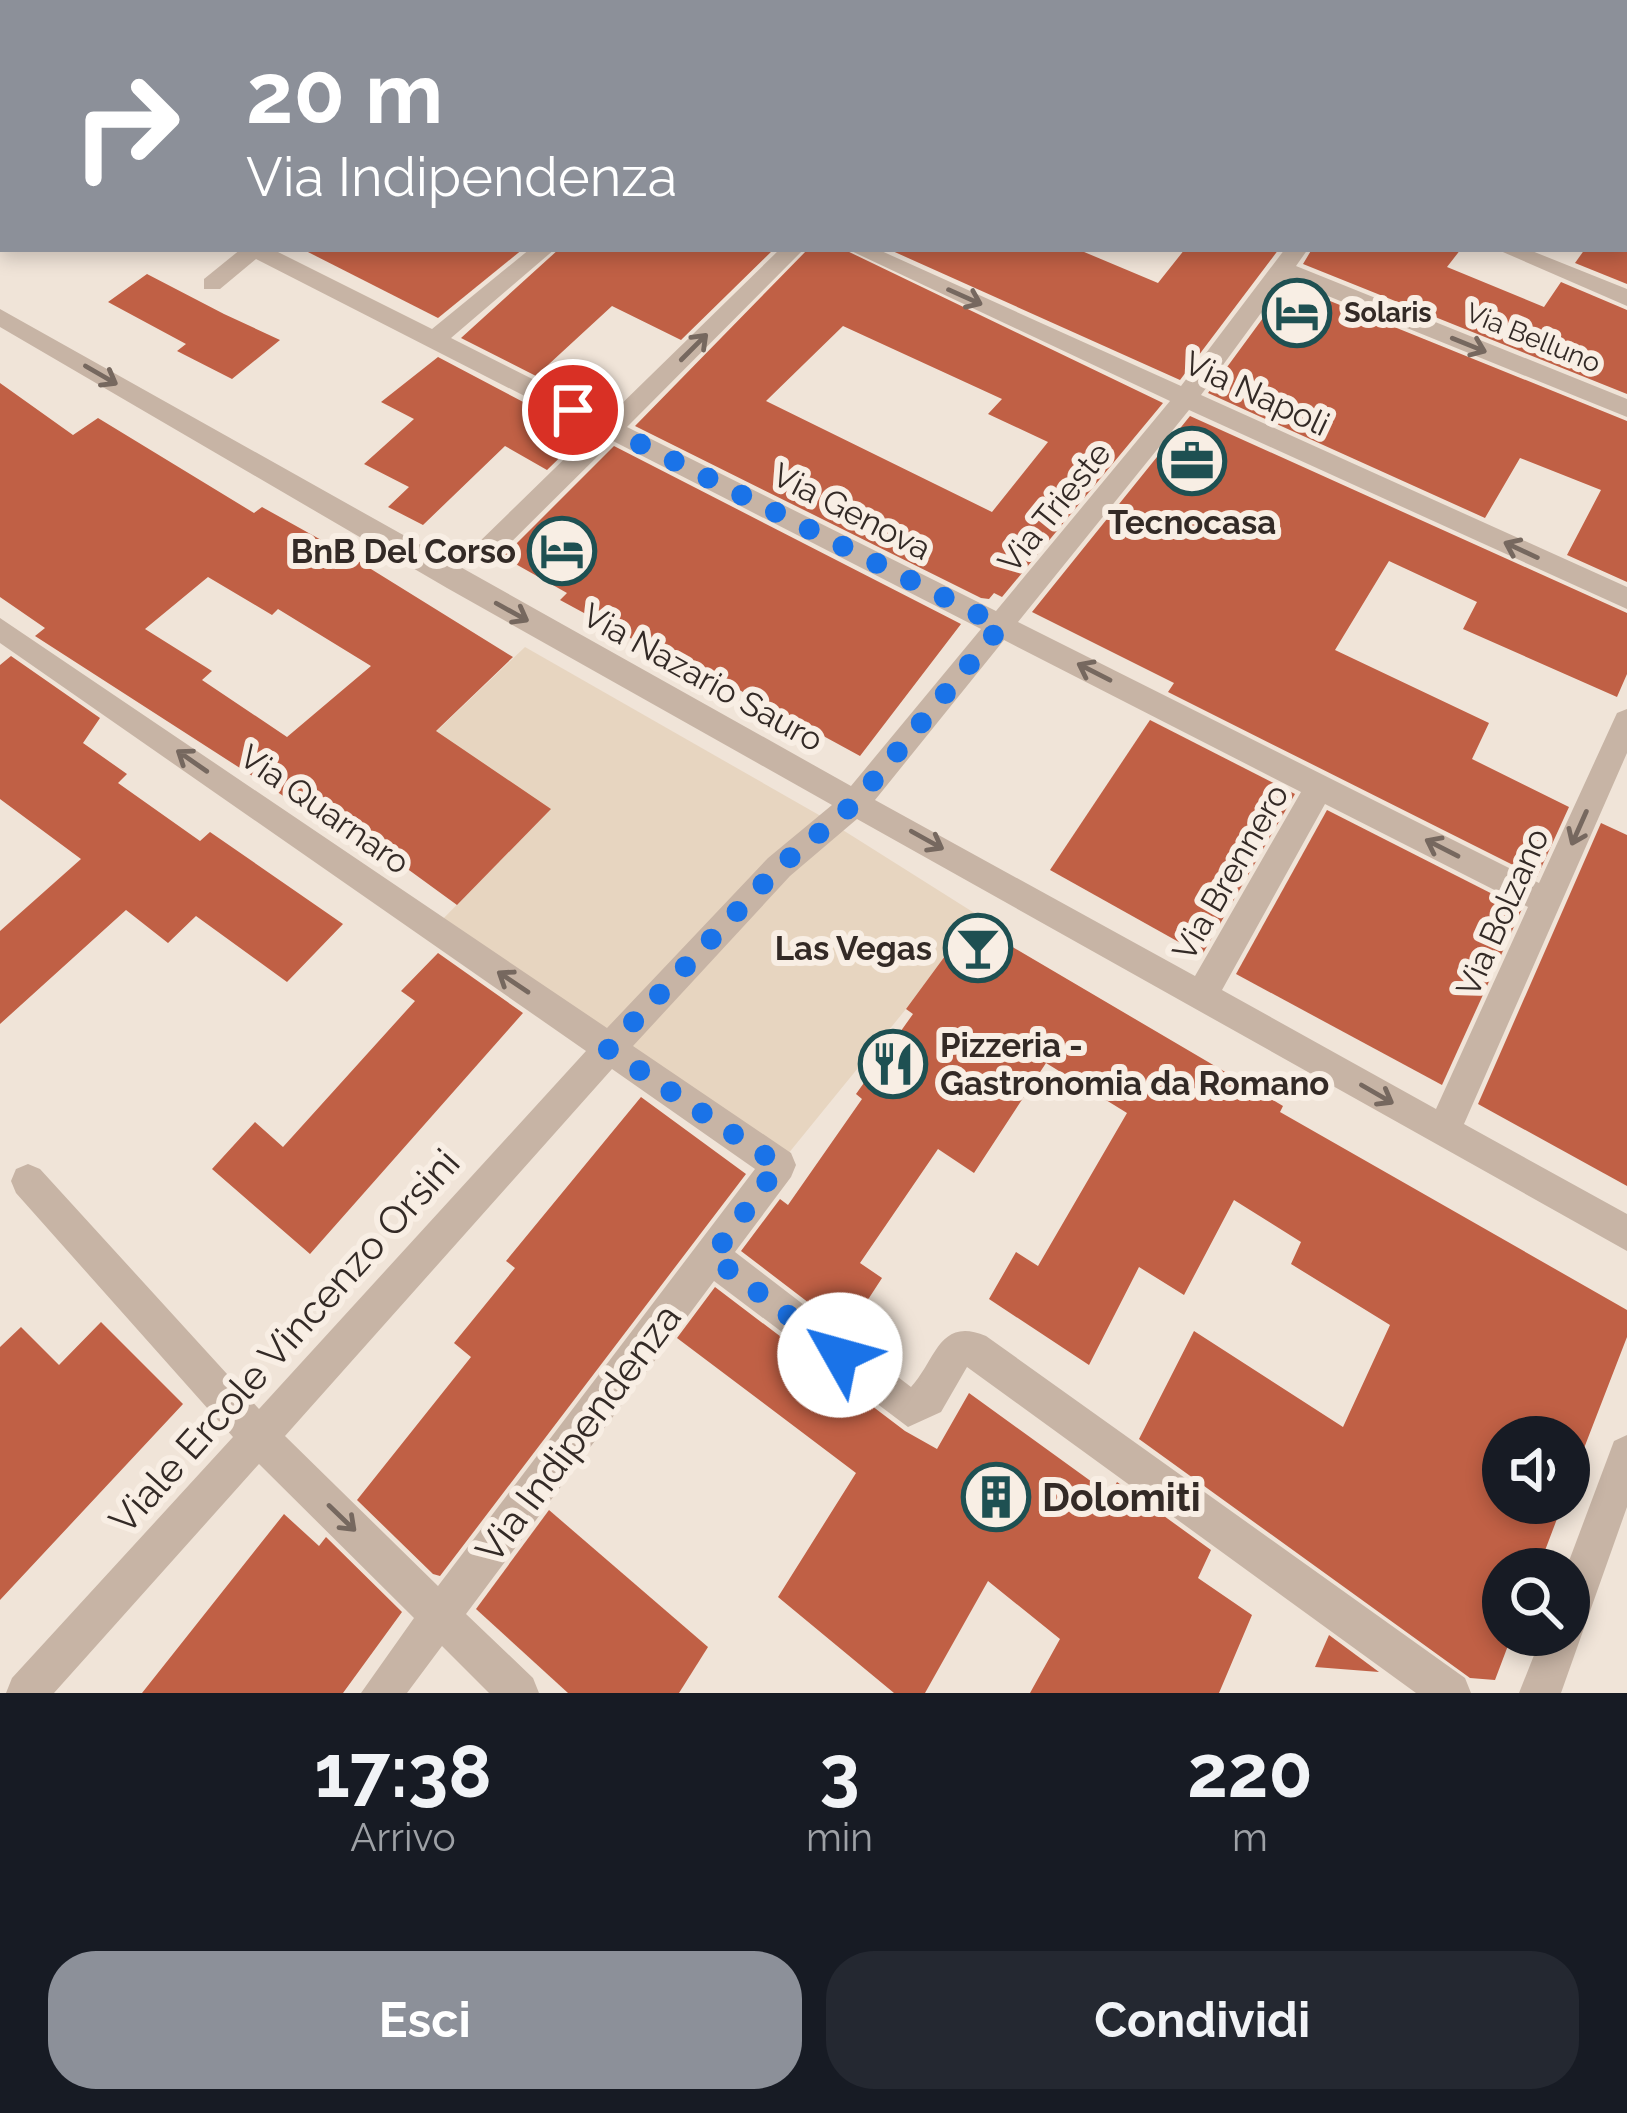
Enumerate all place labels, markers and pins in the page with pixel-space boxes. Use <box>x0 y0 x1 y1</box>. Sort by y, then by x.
hotel icon: Solaris <box>1262 278 1332 348</box>
place label: Solaris <box>1344 297 1432 328</box>
pin <box>522 359 624 461</box>
office icon: Tecnocasa <box>1157 426 1227 496</box>
place label: Tecnocasa <box>1108 503 1276 542</box>
hotel icon: BnB Del Corso <box>527 516 597 586</box>
place label: BnB Del Corso <box>291 532 516 571</box>
bar icon: Las Vegas <box>943 913 1013 983</box>
place label: Las Vegas <box>775 929 932 968</box>
place label: Pizzeria - Gastronomia da Romano <box>940 1026 1329 1103</box>
restaurant icon: Pizzeria - Gastronomia da Romano <box>858 1029 928 1099</box>
building icon: Dolomiti <box>961 1462 1031 1532</box>
place label: Dolomiti <box>1042 1474 1201 1520</box>

